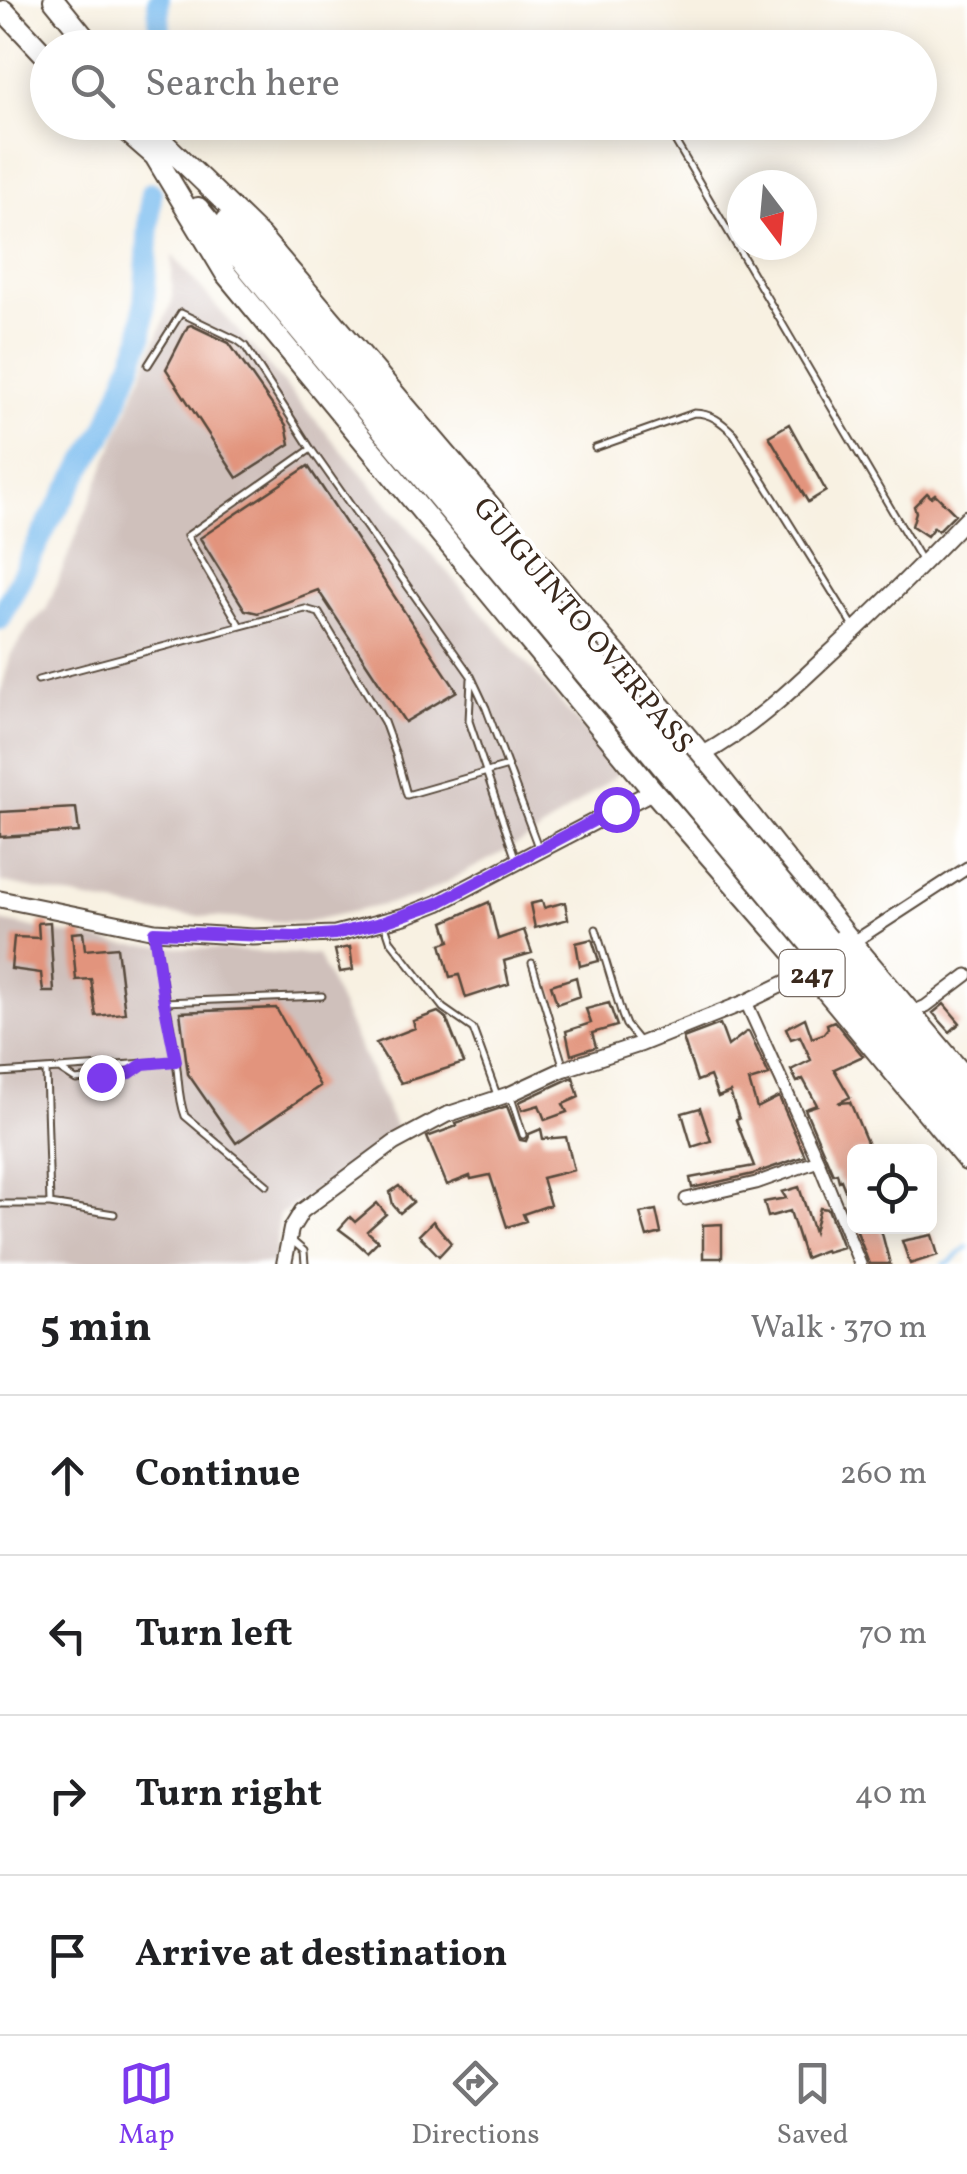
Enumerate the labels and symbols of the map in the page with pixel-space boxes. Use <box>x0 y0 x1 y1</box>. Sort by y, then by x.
north arrow <box>727 170 817 260</box>
street label: GUIGUINTO OVERPASS <box>462 489 703 764</box>
route start <box>594 787 640 833</box>
road number: 247 <box>780 950 844 996</box>
route end <box>79 1055 125 1101</box>

